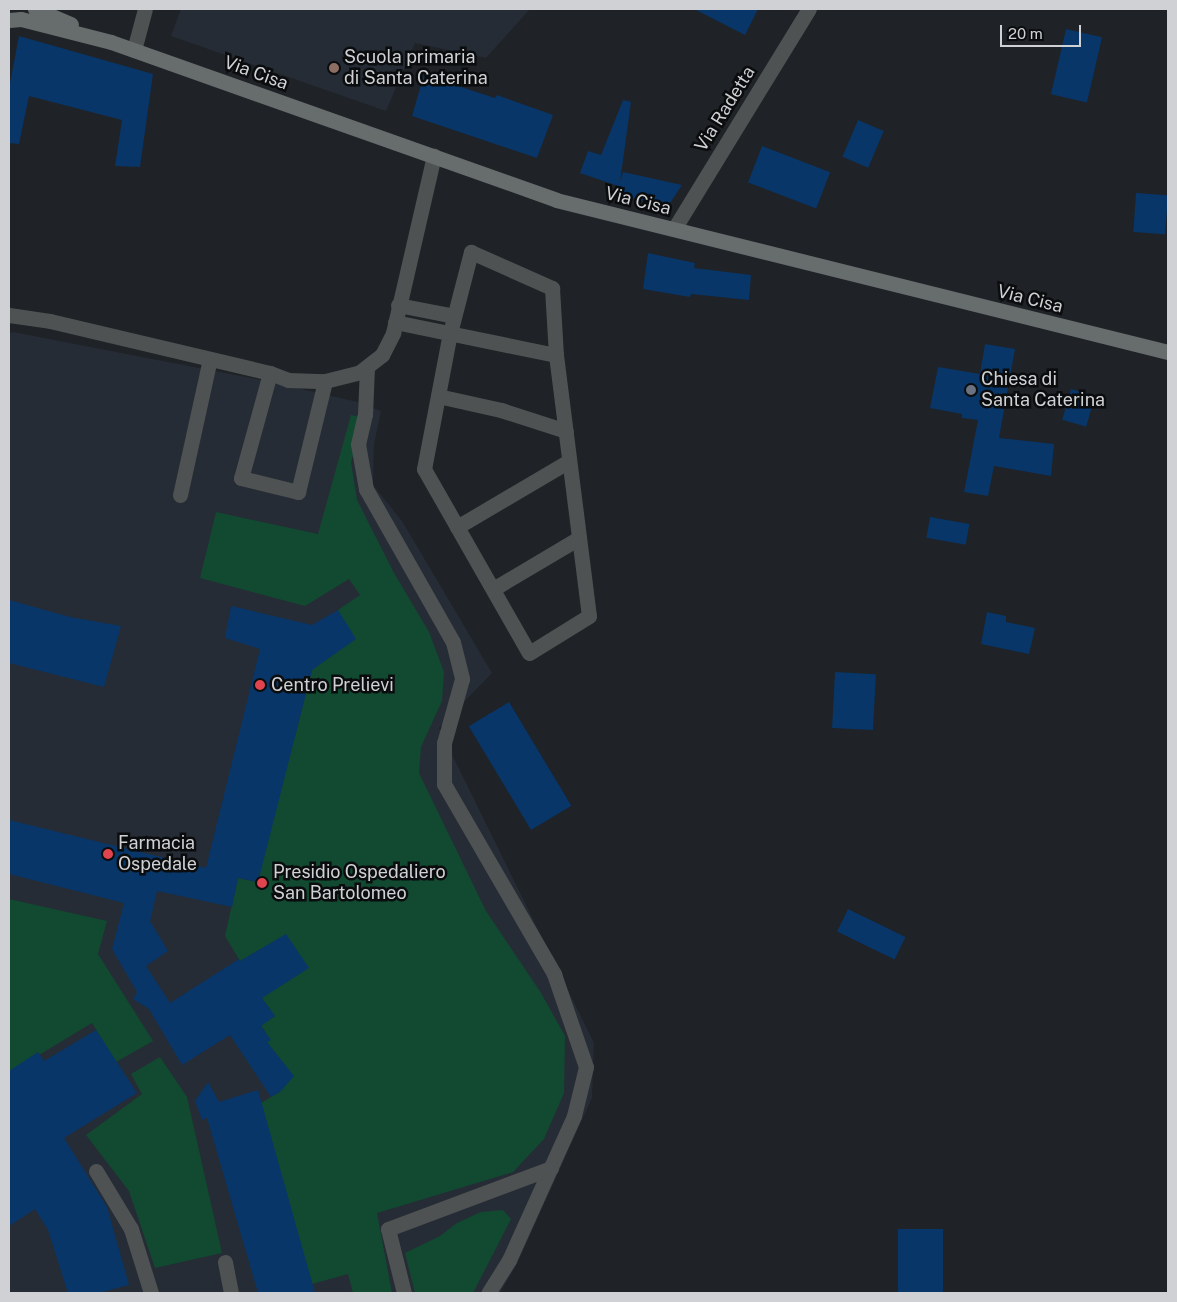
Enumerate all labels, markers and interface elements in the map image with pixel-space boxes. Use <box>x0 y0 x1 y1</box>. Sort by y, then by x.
scale bar <box>1002 15 1083 47</box>
text: 20 m <box>1008 25 1043 42</box>
place label: Scuola primaria di Santa Caterina <box>344 47 488 90</box>
street label: Via Cisa <box>221 51 291 95</box>
marker: Scuola primaria di Santa Caterina <box>328 62 340 74</box>
street label: Via Radetta <box>690 62 760 156</box>
street label: Via Cisa <box>603 182 673 220</box>
street label: Via Cisa <box>995 280 1065 318</box>
place label: Chiesa di Santa Caterina <box>981 369 1105 412</box>
marker: Chiesa di Santa Caterina <box>965 384 977 396</box>
place label: Centro Prelievi <box>271 674 394 696</box>
marker: Centro Prelievi <box>253 678 267 692</box>
place label: Farmacia Ospedale <box>118 833 197 876</box>
marker: Farmacia Ospedale <box>102 848 114 860</box>
place label: Presidio Ospedaliero San Bartolomeo <box>273 862 446 904</box>
marker: Presidio Ospedaliero San Bartolomeo <box>255 876 269 890</box>

